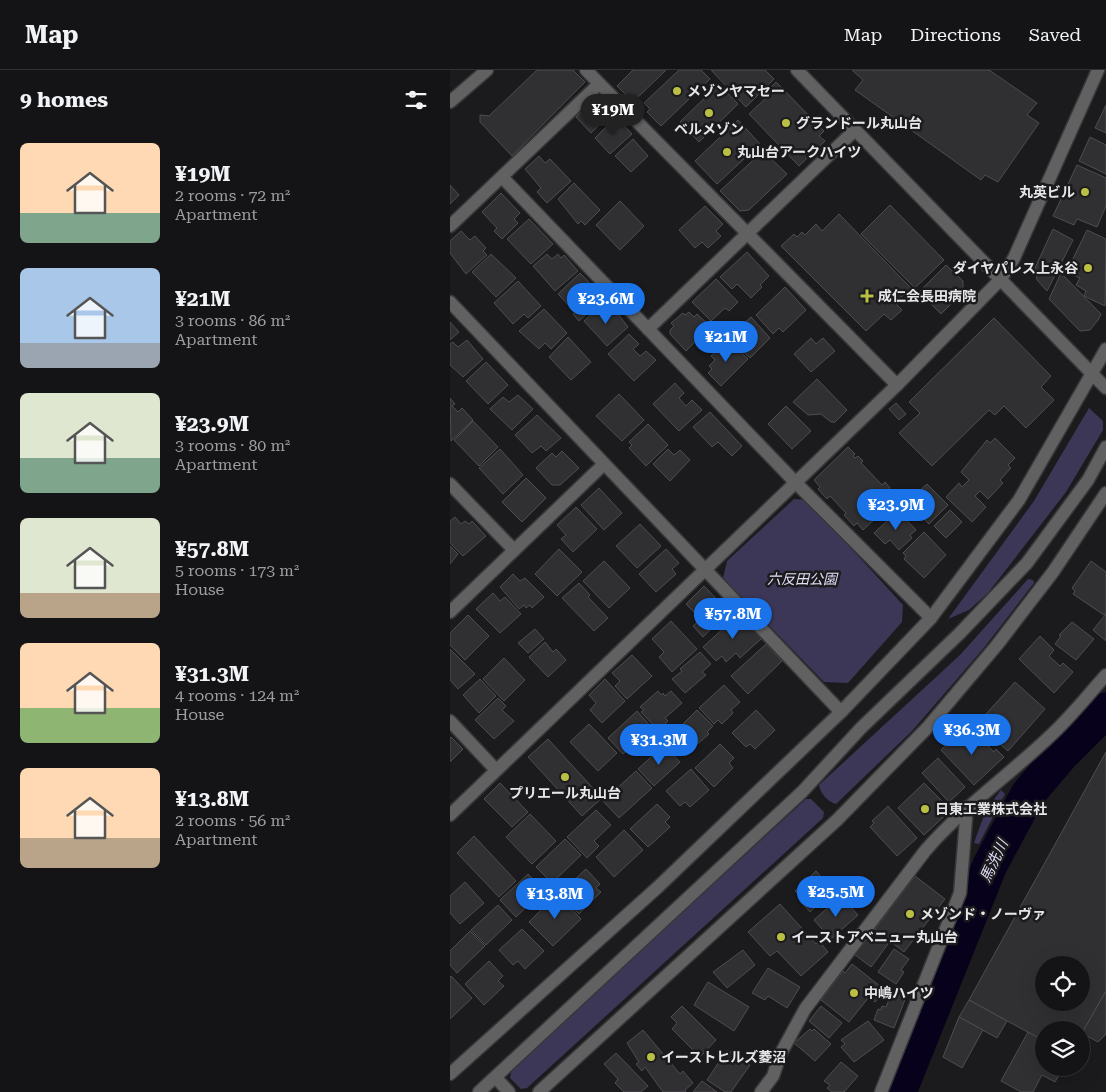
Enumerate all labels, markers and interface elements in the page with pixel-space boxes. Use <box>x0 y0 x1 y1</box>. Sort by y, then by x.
text: Map <box>25 21 79 49</box>
text: Map <box>844 24 882 45</box>
text: Directions <box>910 24 1001 45</box>
text: Saved <box>1029 24 1081 45</box>
place label: メゾンヤマセー <box>687 83 785 99</box>
marker: メゾンヤマセー <box>671 85 683 97</box>
icon: filters <box>402 86 430 114</box>
text: 9 homes <box>20 88 108 112</box>
pin: ¥19M <box>583 93 643 136</box>
text: ¥19M <box>592 100 634 119</box>
marker: ベルメゾン <box>703 107 715 119</box>
place label: グランドール丸山台 <box>796 115 922 131</box>
marker: グランドール丸山台 <box>780 117 792 129</box>
place label: ベルメゾン <box>674 121 744 137</box>
place label: 丸山台アークハイツ <box>737 144 861 160</box>
marker: 丸山台アークハイツ <box>721 146 733 158</box>
text: ¥19M <box>175 162 231 186</box>
icon: home <box>60 163 120 223</box>
place label: 丸英ビル <box>1019 184 1075 200</box>
text: 2 rooms · 72 m² <box>175 186 290 205</box>
marker: 丸英ビル <box>1079 186 1091 198</box>
text: Apartment <box>175 205 258 224</box>
place label: ダイヤパレス上永谷 <box>953 260 1079 276</box>
marker: ダイヤパレス上永谷 <box>1082 262 1094 274</box>
pin: ¥23.6M <box>565 282 647 325</box>
text: ¥21M <box>175 287 231 311</box>
icon: home <box>60 288 120 348</box>
place label: 成仁会長田病院 <box>878 288 976 304</box>
text: ¥23.6M <box>578 289 634 308</box>
marker: 成仁会長田病院 <box>860 289 874 303</box>
text: 3 rooms · 86 m² <box>175 311 290 330</box>
pin: ¥21M <box>696 320 756 363</box>
text: ¥21M <box>705 327 747 346</box>
text: Apartment <box>175 330 258 349</box>
text: ¥23.9M <box>175 412 249 436</box>
icon: home <box>60 413 120 473</box>
text: 3 rooms · 80 m² <box>175 436 290 455</box>
text: Apartment <box>175 455 258 474</box>
pin: ¥23.9M <box>855 488 937 531</box>
text: ¥23.9M <box>868 495 924 514</box>
text: ¥57.8M <box>175 537 249 561</box>
icon: home <box>60 538 120 598</box>
text: 5 rooms · 173 m² <box>175 561 299 580</box>
park label: 六反田公園 <box>767 571 839 587</box>
text: House <box>175 580 224 599</box>
pin: ¥57.8M <box>692 598 774 640</box>
text: ¥57.8M <box>705 604 761 623</box>
text: ¥31.3M <box>175 662 249 686</box>
icon: home <box>60 663 120 723</box>
text: 4 rooms · 124 m² <box>175 686 299 705</box>
text: House <box>175 705 224 724</box>
pin: ¥36.3M <box>931 714 1013 756</box>
text: ¥36.3M <box>944 720 1000 739</box>
pin: ¥31.3M <box>618 724 700 766</box>
text: ¥31.3M <box>631 730 687 749</box>
marker: プリエール丸山台 <box>559 771 571 783</box>
place label: プリエール丸山台 <box>509 785 621 801</box>
text: ¥13.8M <box>175 787 249 811</box>
icon: home <box>60 788 120 848</box>
place label: 日東工業株式会社 <box>935 801 1047 817</box>
marker: 日東工業株式会社 <box>919 803 931 815</box>
text: 2 rooms · 56 m² <box>175 811 290 830</box>
text: Apartment <box>175 830 258 849</box>
water label: 馬洗川 <box>976 835 1013 885</box>
pin: ¥25.5M <box>795 876 877 918</box>
pin: ¥13.8M <box>514 878 596 920</box>
text: ¥25.5M <box>808 882 864 901</box>
text: ¥13.8M <box>527 884 583 903</box>
place label: メゾンド・ノーヴァ <box>920 906 1046 922</box>
marker: メゾンド・ノーヴァ <box>904 908 916 920</box>
place label: イーストアベニュー丸山台 <box>791 929 958 945</box>
marker: イーストアベニュー丸山台 <box>775 931 787 943</box>
map controls <box>1035 956 1090 1076</box>
button: locate <box>1035 956 1090 1011</box>
place label: 中嶋ハイツ <box>864 985 934 1001</box>
marker: 中嶋ハイツ <box>848 987 860 999</box>
button: layers <box>1035 1021 1090 1076</box>
place label: イーストヒルズ菱沼 <box>661 1049 786 1065</box>
marker: イーストヒルズ菱沼 <box>645 1051 657 1063</box>

